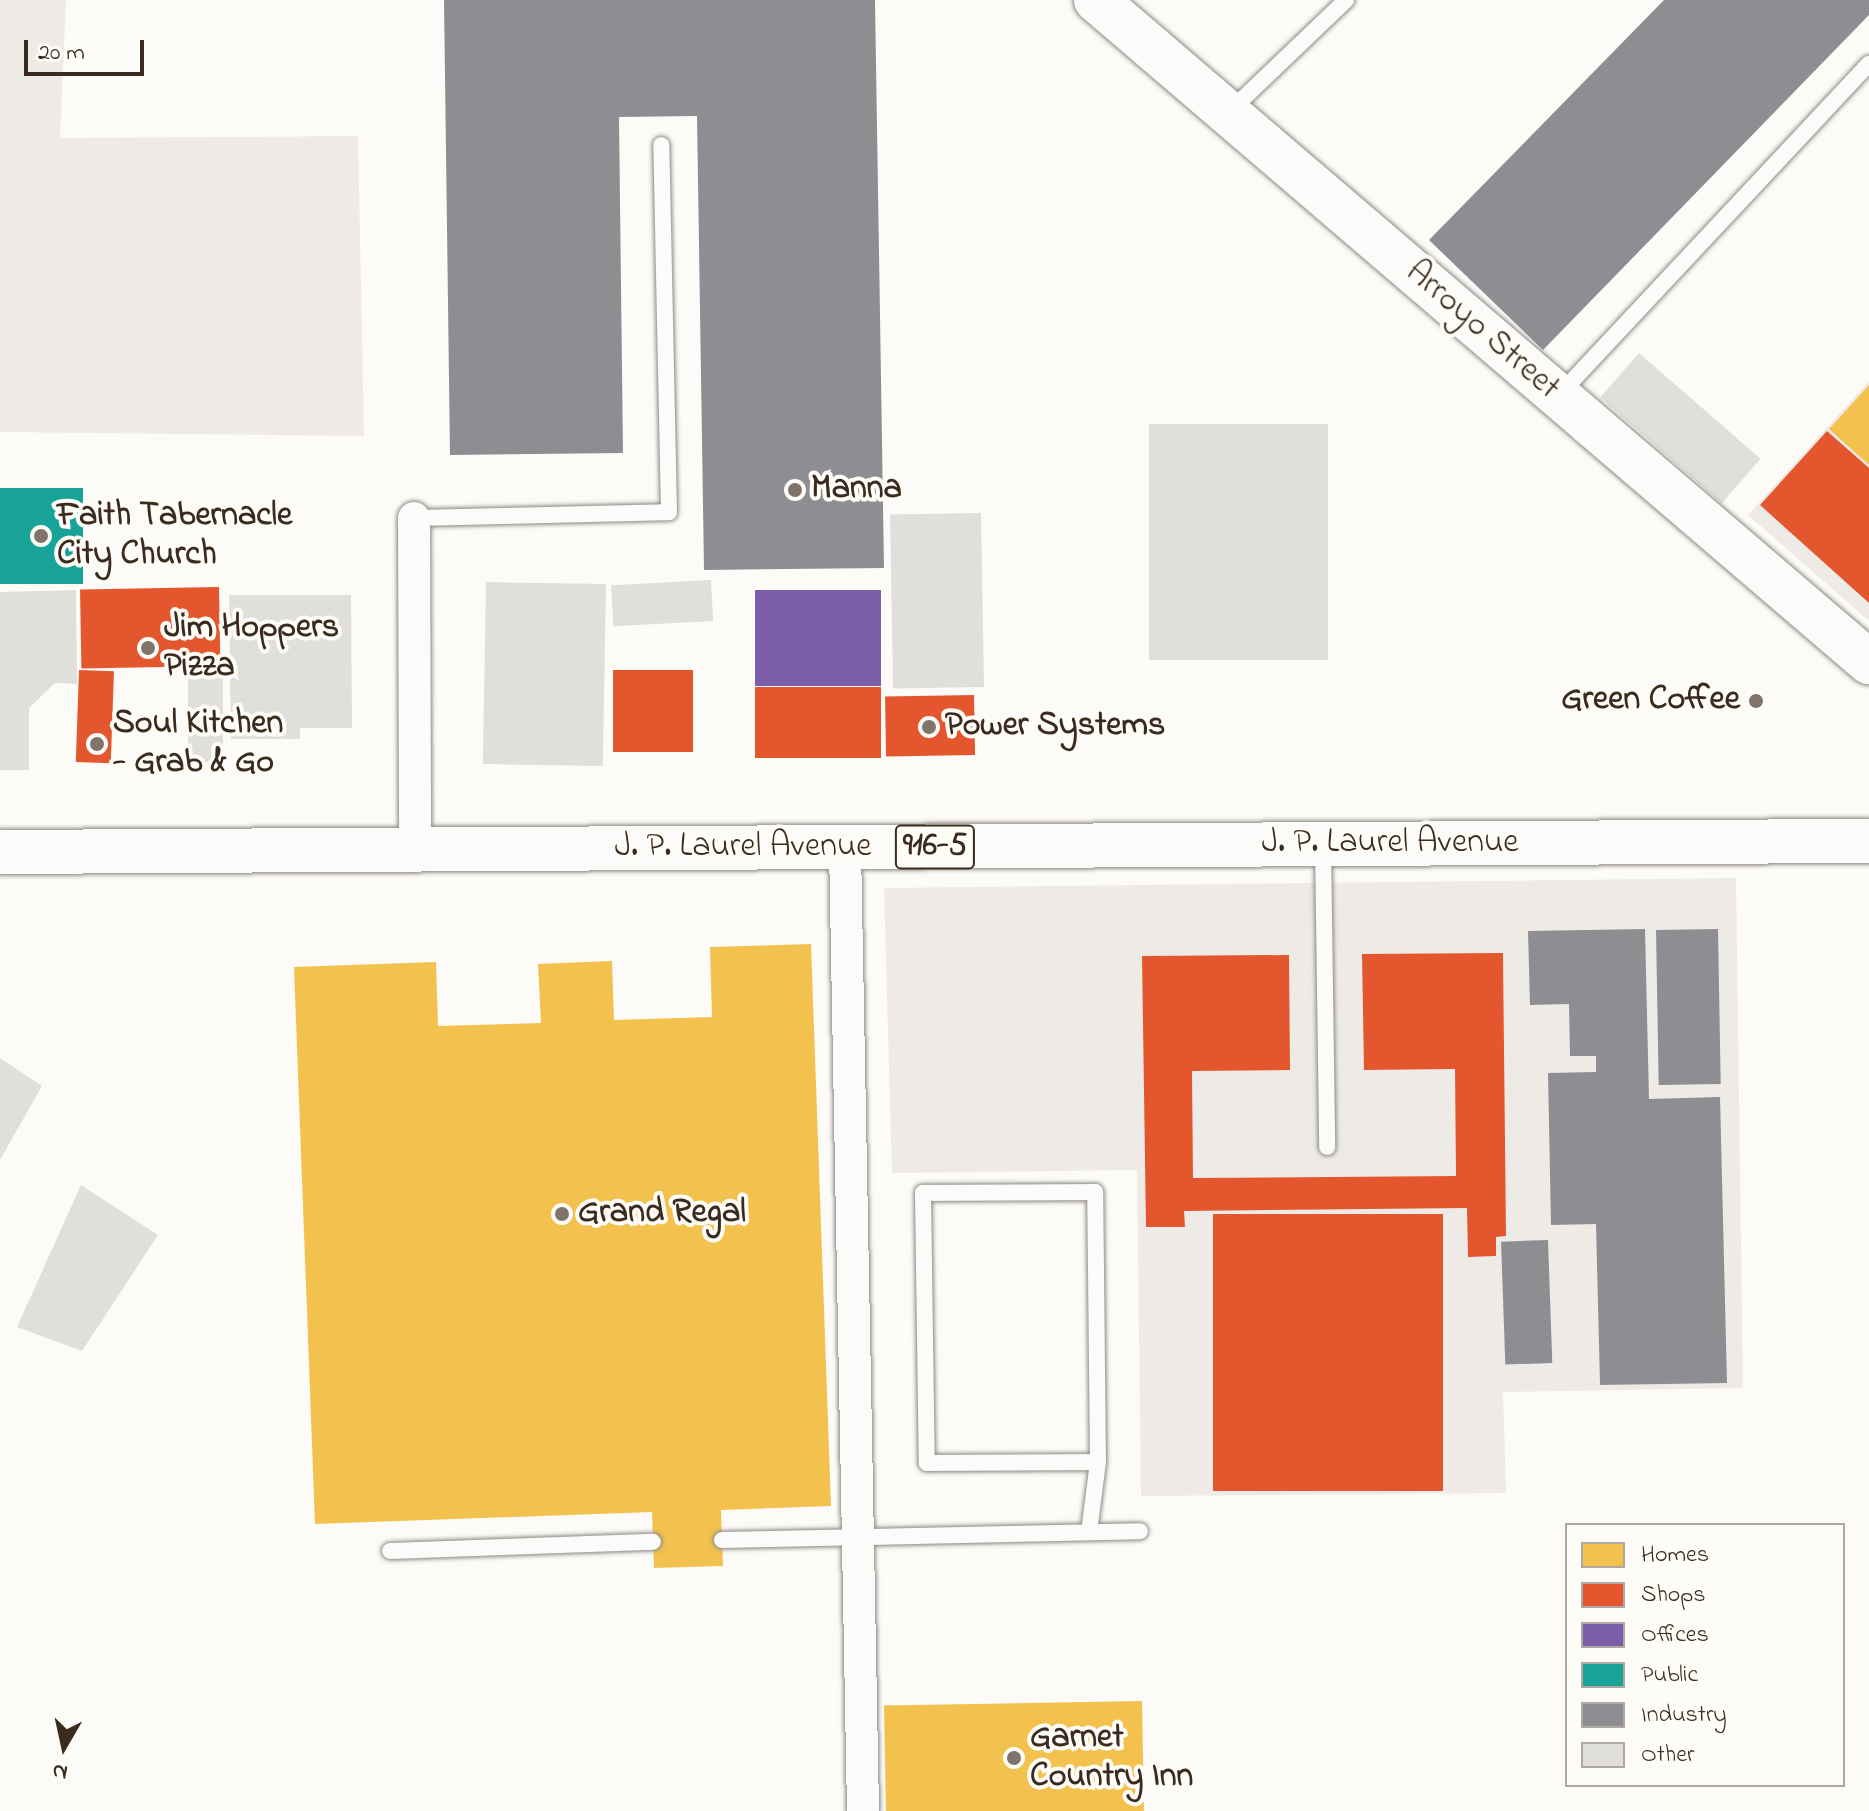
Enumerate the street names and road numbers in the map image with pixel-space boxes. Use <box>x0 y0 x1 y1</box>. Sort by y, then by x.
street label: Arroyo Street <box>1396 253 1568 409</box>
road number: 916-5 <box>893 819 977 875</box>
street label: J. P. Laurel Avenue <box>1261 824 1519 864</box>
street label: J. P. Laurel Avenue <box>614 828 872 868</box>

